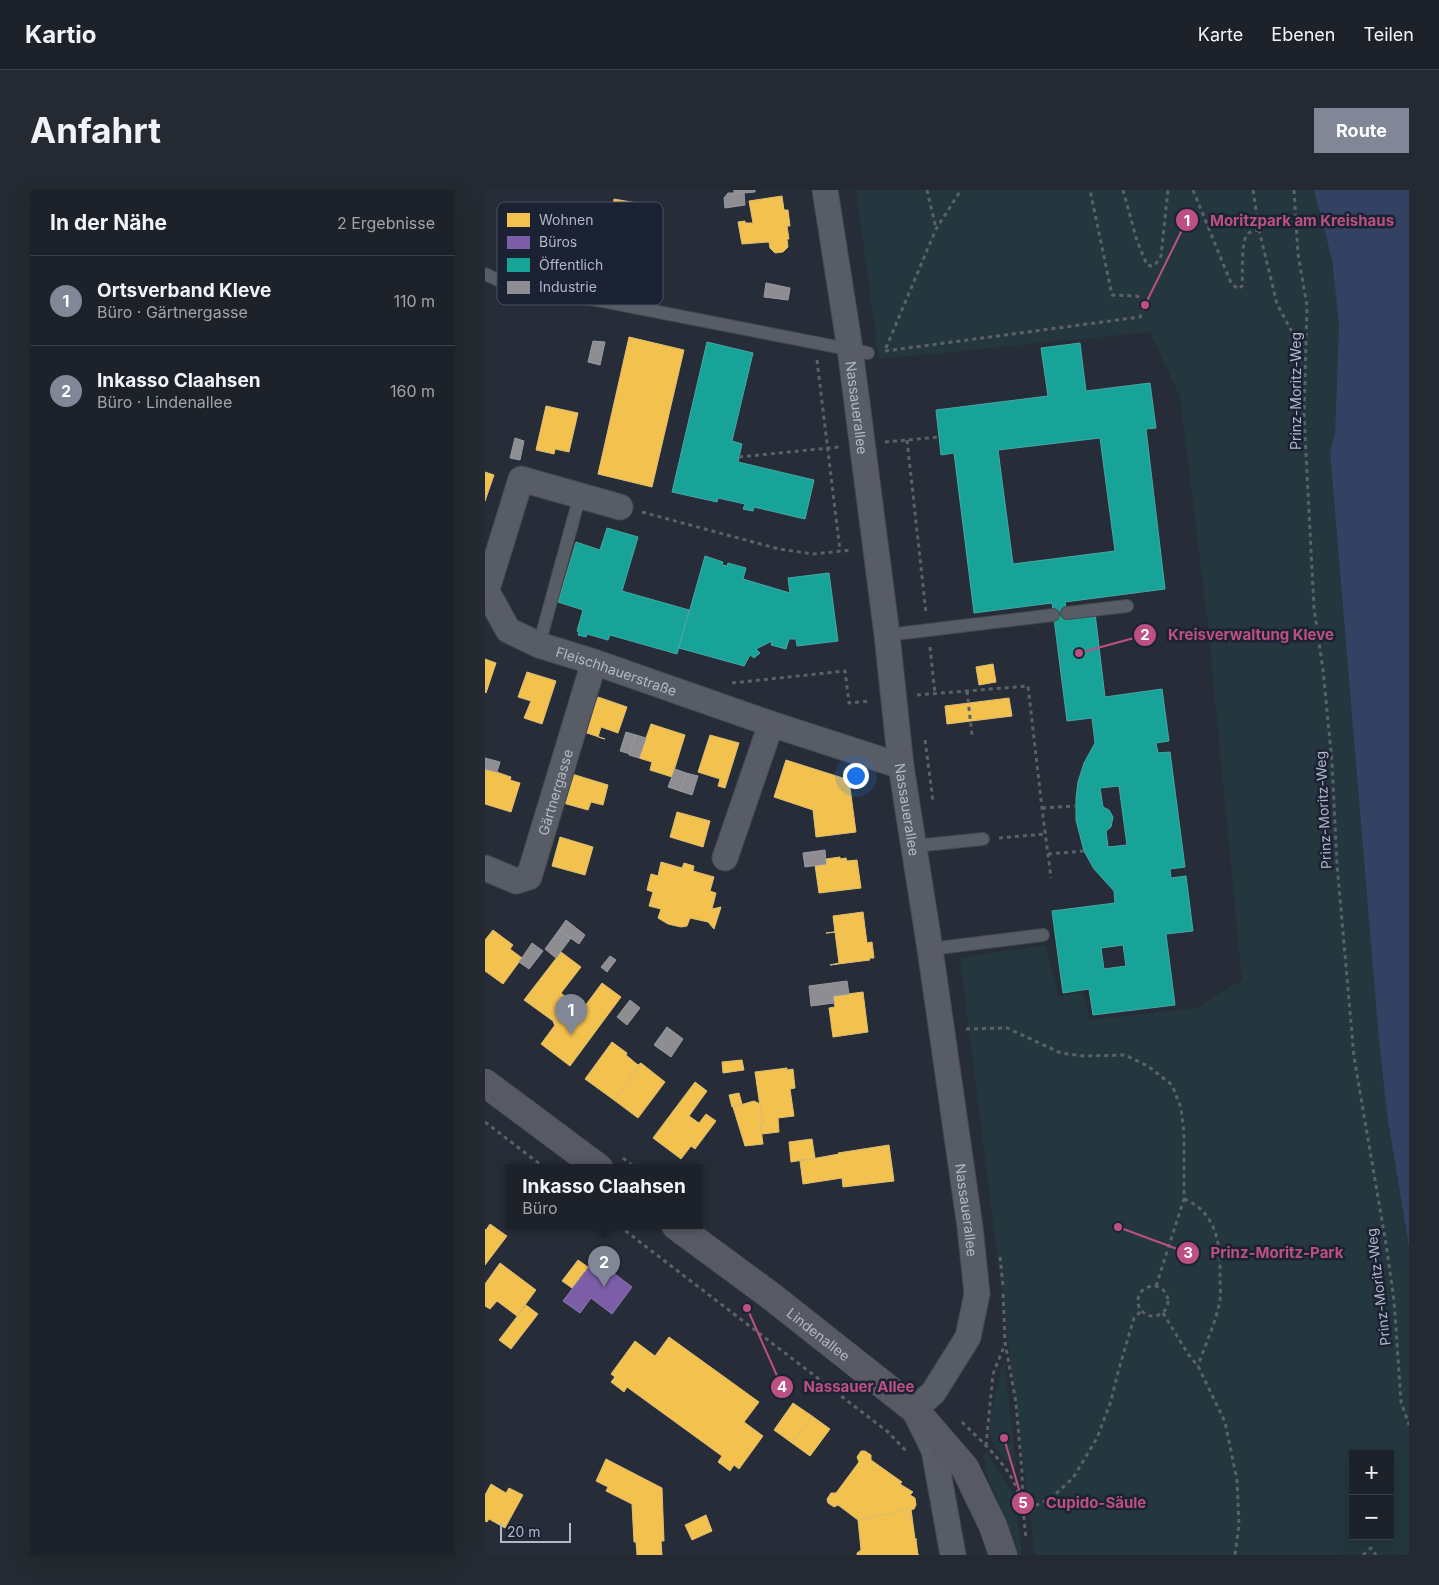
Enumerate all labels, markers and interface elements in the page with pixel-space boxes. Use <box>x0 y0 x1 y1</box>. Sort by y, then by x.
text: Kartio <box>25 20 96 49</box>
text: Karte <box>1198 24 1243 45</box>
text: Ebenen <box>1271 24 1335 45</box>
text: Teilen <box>1363 24 1414 45</box>
button: Route <box>1314 108 1409 153</box>
text: Anfahrt <box>30 109 161 151</box>
legend <box>497 202 663 305</box>
callout: Moritzpark am Kreishaus <box>1175 205 1404 235</box>
text: In der Nähe <box>50 210 167 235</box>
text: Wohnen <box>539 211 593 228</box>
text: 1 <box>1184 211 1190 230</box>
text: Moritzpark am Kreishaus <box>1210 211 1394 230</box>
text: 2 Ergebnisse <box>337 213 435 233</box>
text: Büros <box>539 233 577 250</box>
text: Öffentlich <box>539 256 603 273</box>
text: Industrie <box>539 278 597 295</box>
text: Ortsverband Kleve <box>97 279 271 302</box>
text: 1 <box>63 291 69 311</box>
text: 110 m <box>393 291 435 311</box>
text: Büro · Gärtnergasse <box>97 302 248 322</box>
street label: Prinz-Moritz-Weg <box>1287 332 1304 450</box>
street label: Nassauerallee <box>843 360 872 455</box>
text: Inkasso Claahsen <box>97 369 261 392</box>
text: 2 <box>61 381 71 401</box>
text: 160 m <box>390 381 435 401</box>
text: Büro · Lindenallee <box>97 392 232 412</box>
callout: Kreisverwaltung Kleve <box>1133 620 1344 650</box>
text: 2 <box>1140 625 1150 644</box>
text: Kreisverwaltung Kleve <box>1168 625 1334 644</box>
street label: Fleischhauerstraße <box>554 642 679 699</box>
street label: Gärtnergasse <box>534 747 576 837</box>
street label: Prinz-Moritz-Weg <box>1311 751 1335 869</box>
street label: Nassauerallee <box>892 762 924 857</box>
your location <box>843 763 869 789</box>
pin: 1 <box>555 994 587 1035</box>
street label: Nassauerallee <box>952 1162 982 1257</box>
popup <box>505 1164 703 1229</box>
text: Inkasso Claahsen <box>522 1175 686 1198</box>
text: Büro <box>522 1198 558 1218</box>
street label: Prinz-Moritz-Weg <box>1362 1227 1394 1347</box>
callout: Prinz-Moritz-Park <box>1176 1238 1354 1268</box>
text: 3 <box>1183 1243 1193 1262</box>
text: Prinz-Moritz-Park <box>1211 1243 1344 1262</box>
pin: 2 <box>588 1246 620 1287</box>
street label: Lindenallee <box>784 1304 854 1364</box>
callout: Nassauer Allee <box>769 1372 925 1402</box>
text: 4 <box>777 1377 787 1396</box>
text: Nassauer Allee <box>804 1377 914 1396</box>
map controls <box>1349 1450 1394 1540</box>
button: + <box>1349 1450 1394 1495</box>
callout: Cupido-Säule <box>1011 1488 1156 1518</box>
text: 5 <box>1018 1493 1028 1512</box>
text: Cupido-Säule <box>1046 1493 1146 1512</box>
button: − <box>1349 1495 1394 1540</box>
scale bar <box>500 1520 571 1543</box>
text: 20 m <box>507 1523 541 1540</box>

